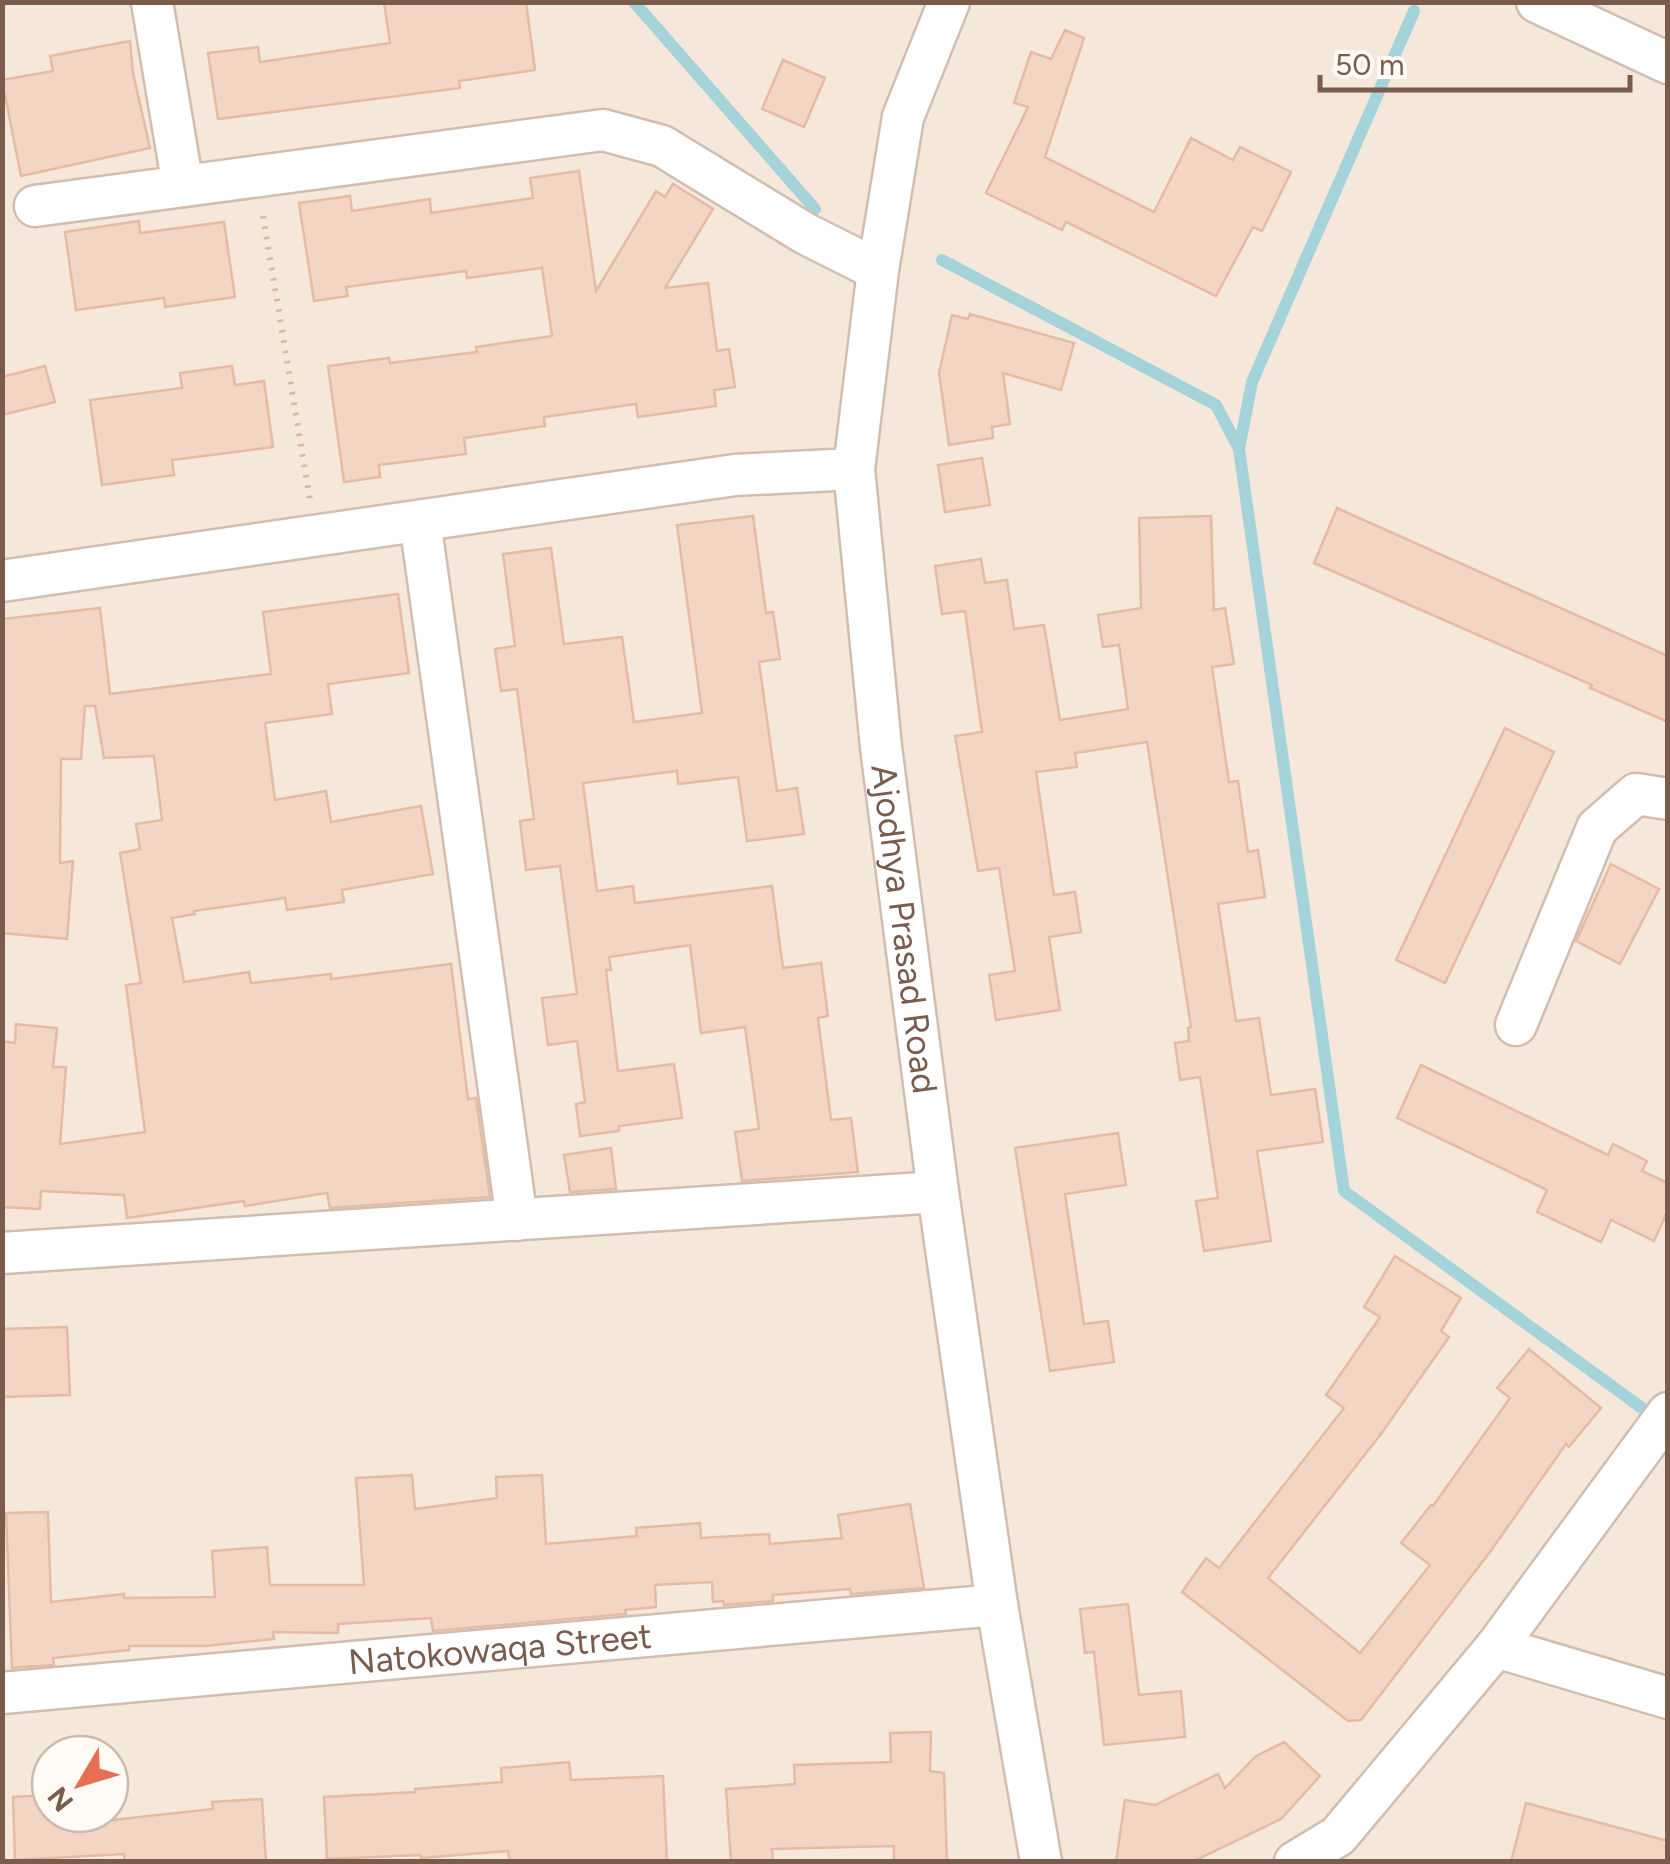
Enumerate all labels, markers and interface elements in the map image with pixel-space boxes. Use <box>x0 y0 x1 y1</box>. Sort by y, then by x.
scale bar <box>1320 30 1630 92</box>
text: 50 m <box>1335 46 1404 83</box>
street label: Ajodhya Prasad Road <box>862 762 946 1096</box>
street label: Natokowaqa Street <box>347 1615 654 1683</box>
north arrow <box>30 1734 130 1834</box>
text: N <box>40 1780 80 1818</box>

